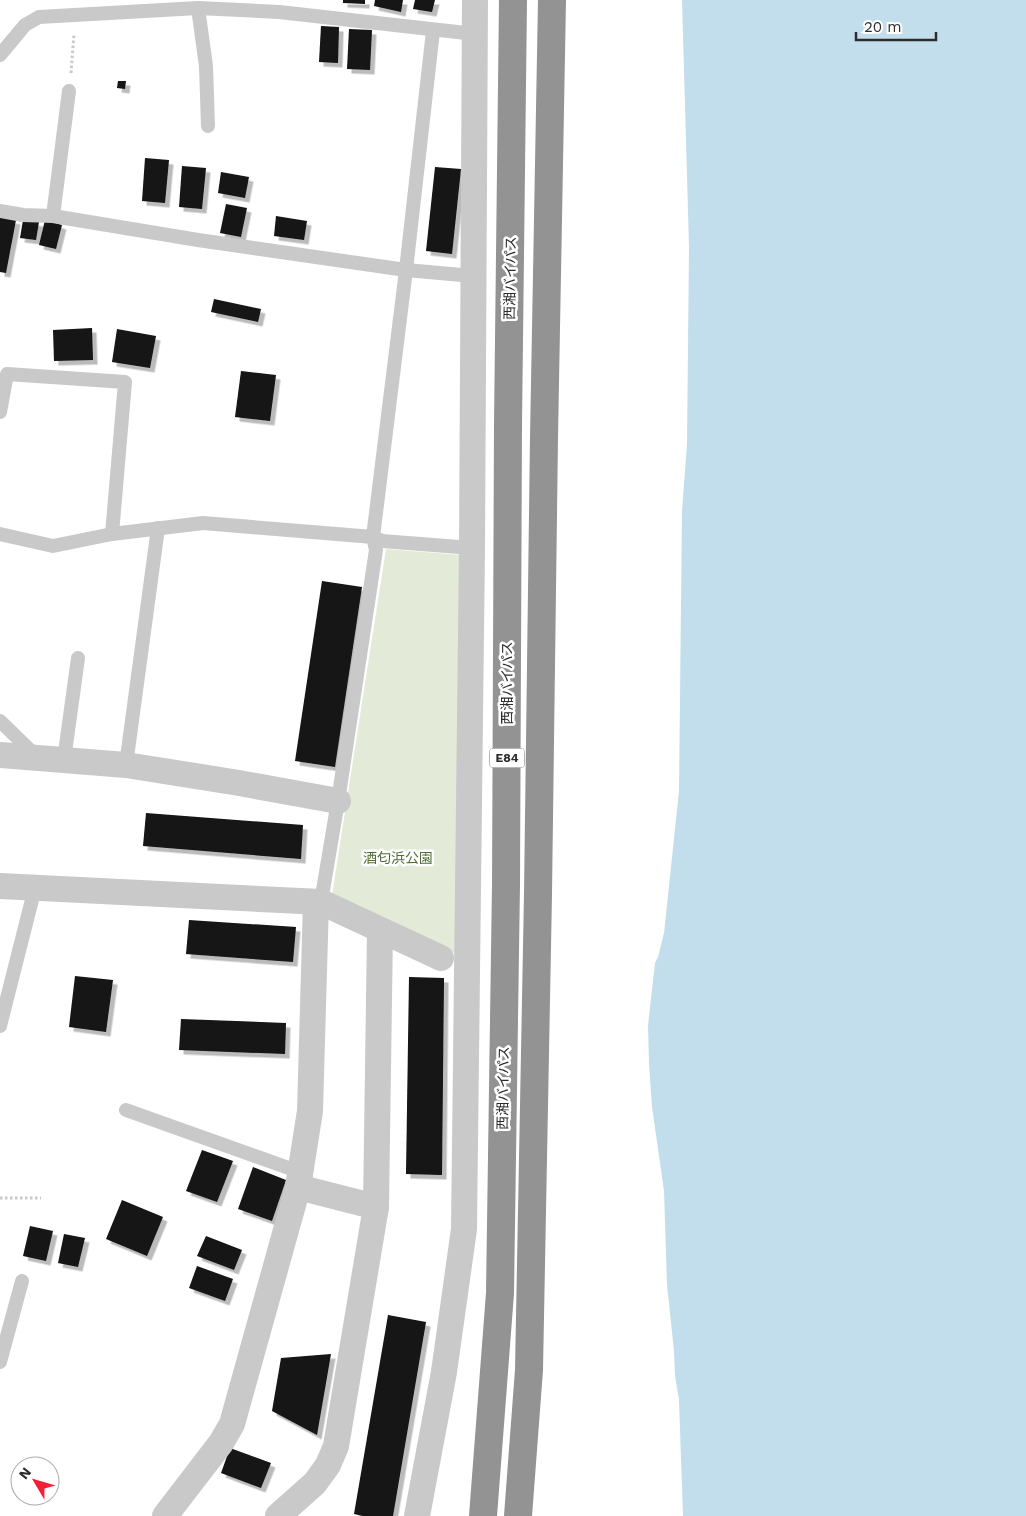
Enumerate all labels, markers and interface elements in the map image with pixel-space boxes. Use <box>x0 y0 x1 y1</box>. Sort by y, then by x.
scale bar <box>856 10 936 42</box>
text: 20 m <box>864 18 902 36</box>
street label: 西湘バイパス <box>501 236 519 320</box>
street label: 西湘バイパス <box>499 641 515 725</box>
road number: E84 <box>490 748 524 768</box>
park label: 酒匂浜公園 <box>363 850 433 866</box>
street label: 西湘バイパス <box>494 1046 512 1130</box>
north arrow <box>10 1456 60 1506</box>
text: N <box>15 1464 34 1482</box>

